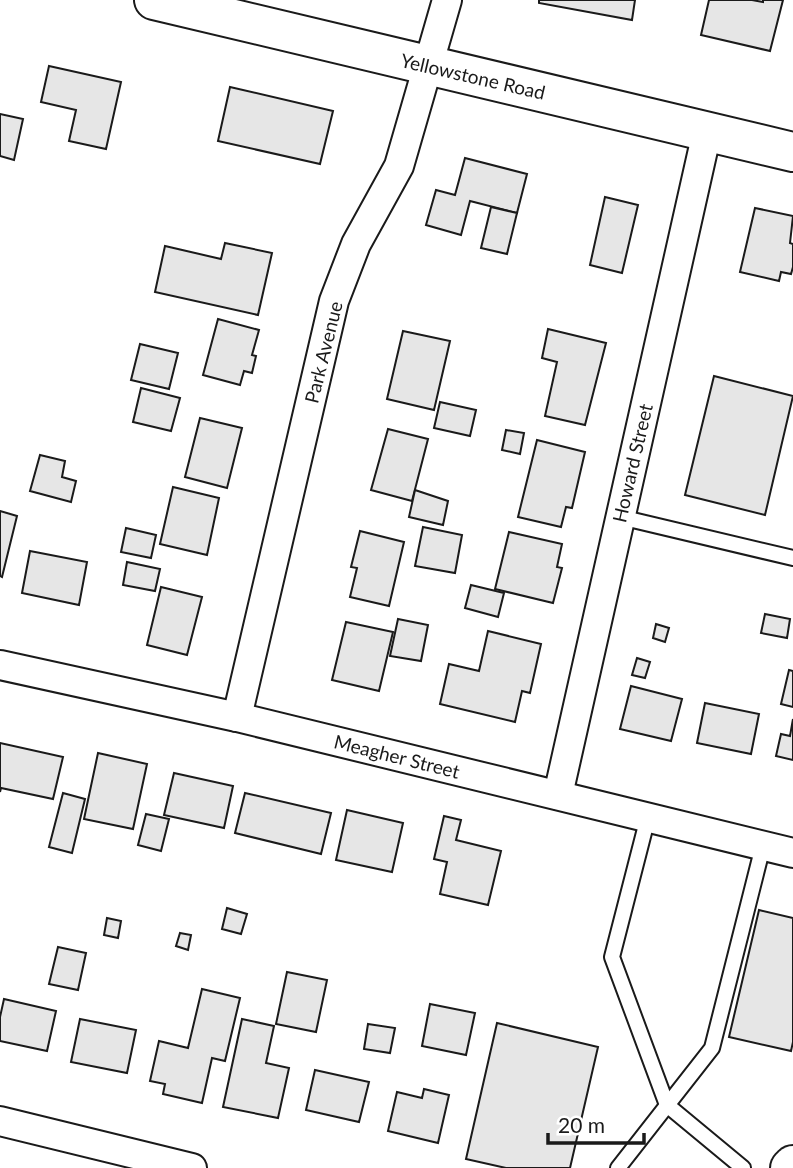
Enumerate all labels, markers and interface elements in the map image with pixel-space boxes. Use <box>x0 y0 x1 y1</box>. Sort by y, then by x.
street label: Yellowstone Road <box>398 48 548 104</box>
street label: Park Avenue <box>299 299 347 405</box>
street label: Howard Street <box>607 401 657 525</box>
street label: Meagher Street <box>332 729 462 783</box>
scale bar <box>548 1102 644 1146</box>
text: 20 m <box>558 1112 605 1137</box>

